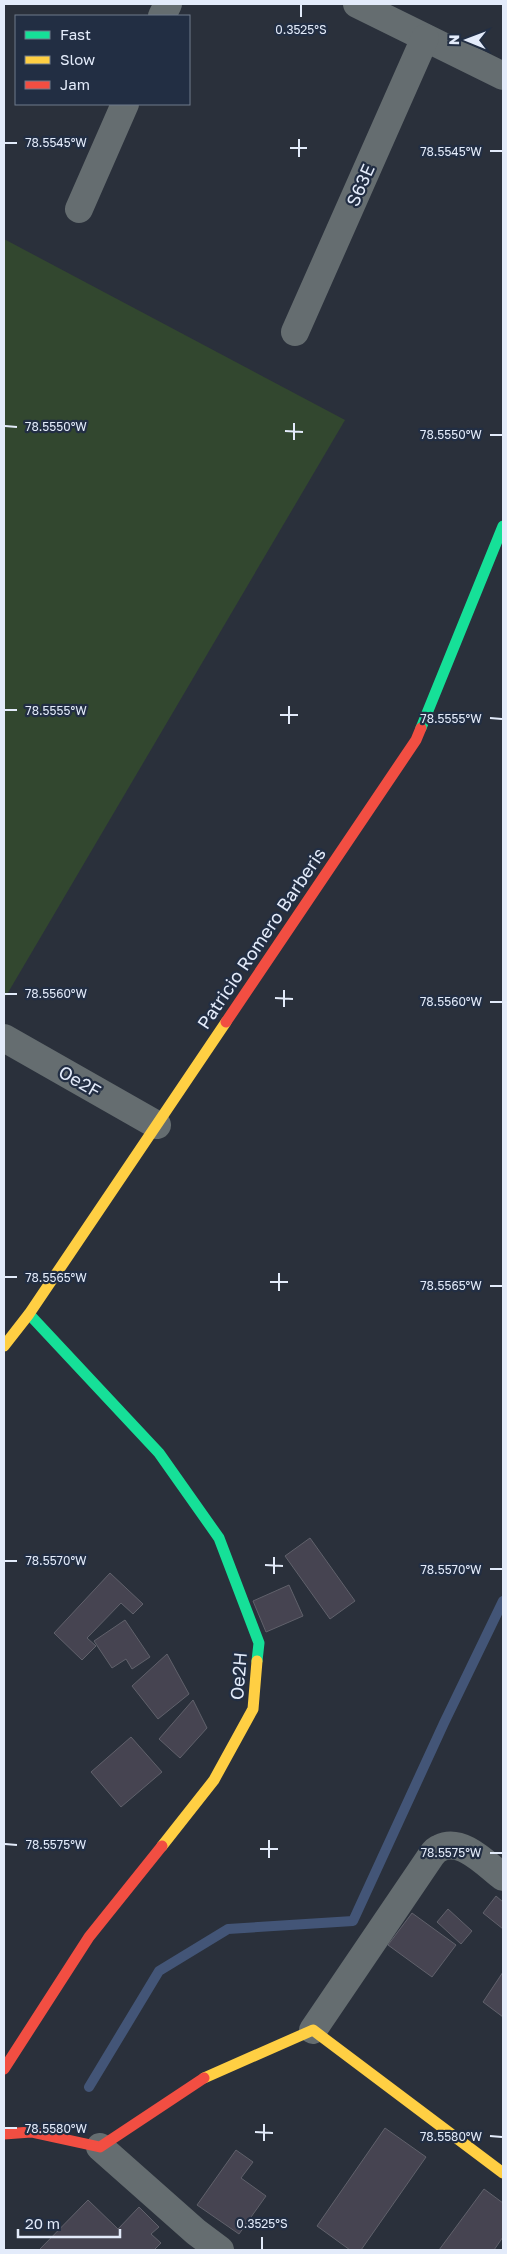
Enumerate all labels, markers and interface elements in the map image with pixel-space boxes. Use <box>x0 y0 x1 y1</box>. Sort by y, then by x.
legend <box>15 15 190 105</box>
north arrow <box>442 15 492 65</box>
text: 0.3525°S <box>275 22 327 37</box>
text: Fast <box>60 25 91 43</box>
text: N <box>445 34 462 45</box>
text: Slow <box>60 50 95 68</box>
text: Jam <box>60 75 90 93</box>
text: 78.5545°W <box>25 135 87 150</box>
text: 78.5545°W <box>420 144 482 159</box>
street label: S63E <box>341 160 379 210</box>
text: 78.5550°W <box>25 419 87 434</box>
text: 78.5550°W <box>420 427 482 442</box>
text: 78.5555°W <box>25 703 87 718</box>
text: 78.5555°W <box>420 711 482 726</box>
street label: Patricio Romero Barberis <box>192 843 330 1033</box>
text: 78.5560°W <box>25 986 88 1001</box>
text: 78.5560°W <box>420 994 483 1009</box>
street label: Oe2F <box>55 1060 105 1102</box>
text: 78.5565°W <box>25 1270 87 1285</box>
text: 78.5565°W <box>420 1278 482 1293</box>
text: 78.5570°W <box>25 1553 87 1568</box>
text: 78.5570°W <box>420 1562 482 1577</box>
street label: Oe2H <box>225 1651 251 1701</box>
text: 78.5575°W <box>26 1837 87 1852</box>
text: 78.5575°W <box>421 1845 482 1860</box>
text: 78.5580°W <box>25 2121 88 2136</box>
text: 78.5580°W <box>420 2129 483 2144</box>
scale bar <box>18 2206 120 2238</box>
text: 20 m <box>25 2214 60 2232</box>
text: 0.3525°S <box>236 2216 288 2231</box>

